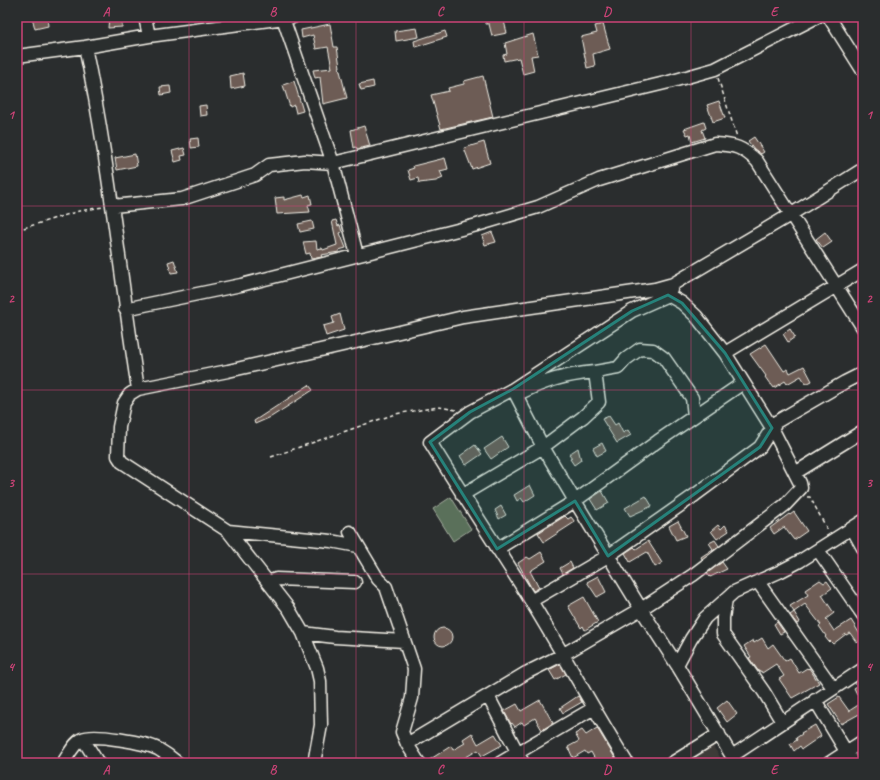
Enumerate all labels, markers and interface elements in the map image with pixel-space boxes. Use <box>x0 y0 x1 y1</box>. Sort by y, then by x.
text: A <box>103 4 111 20</box>
text: B <box>270 4 278 20</box>
text: C <box>437 4 445 20</box>
text: D <box>603 4 612 20</box>
text: E <box>771 4 780 20</box>
text: 1 <box>8 107 16 123</box>
text: 1 <box>866 107 874 123</box>
text: 2 <box>8 291 15 307</box>
text: 2 <box>866 291 873 307</box>
text: 3 <box>8 475 15 491</box>
text: 3 <box>866 475 873 491</box>
text: 4 <box>8 659 16 675</box>
text: 4 <box>866 659 874 675</box>
text: A <box>103 762 111 778</box>
text: B <box>270 762 278 778</box>
text: C <box>437 762 445 778</box>
text: D <box>603 762 612 778</box>
text: E <box>771 762 780 778</box>

